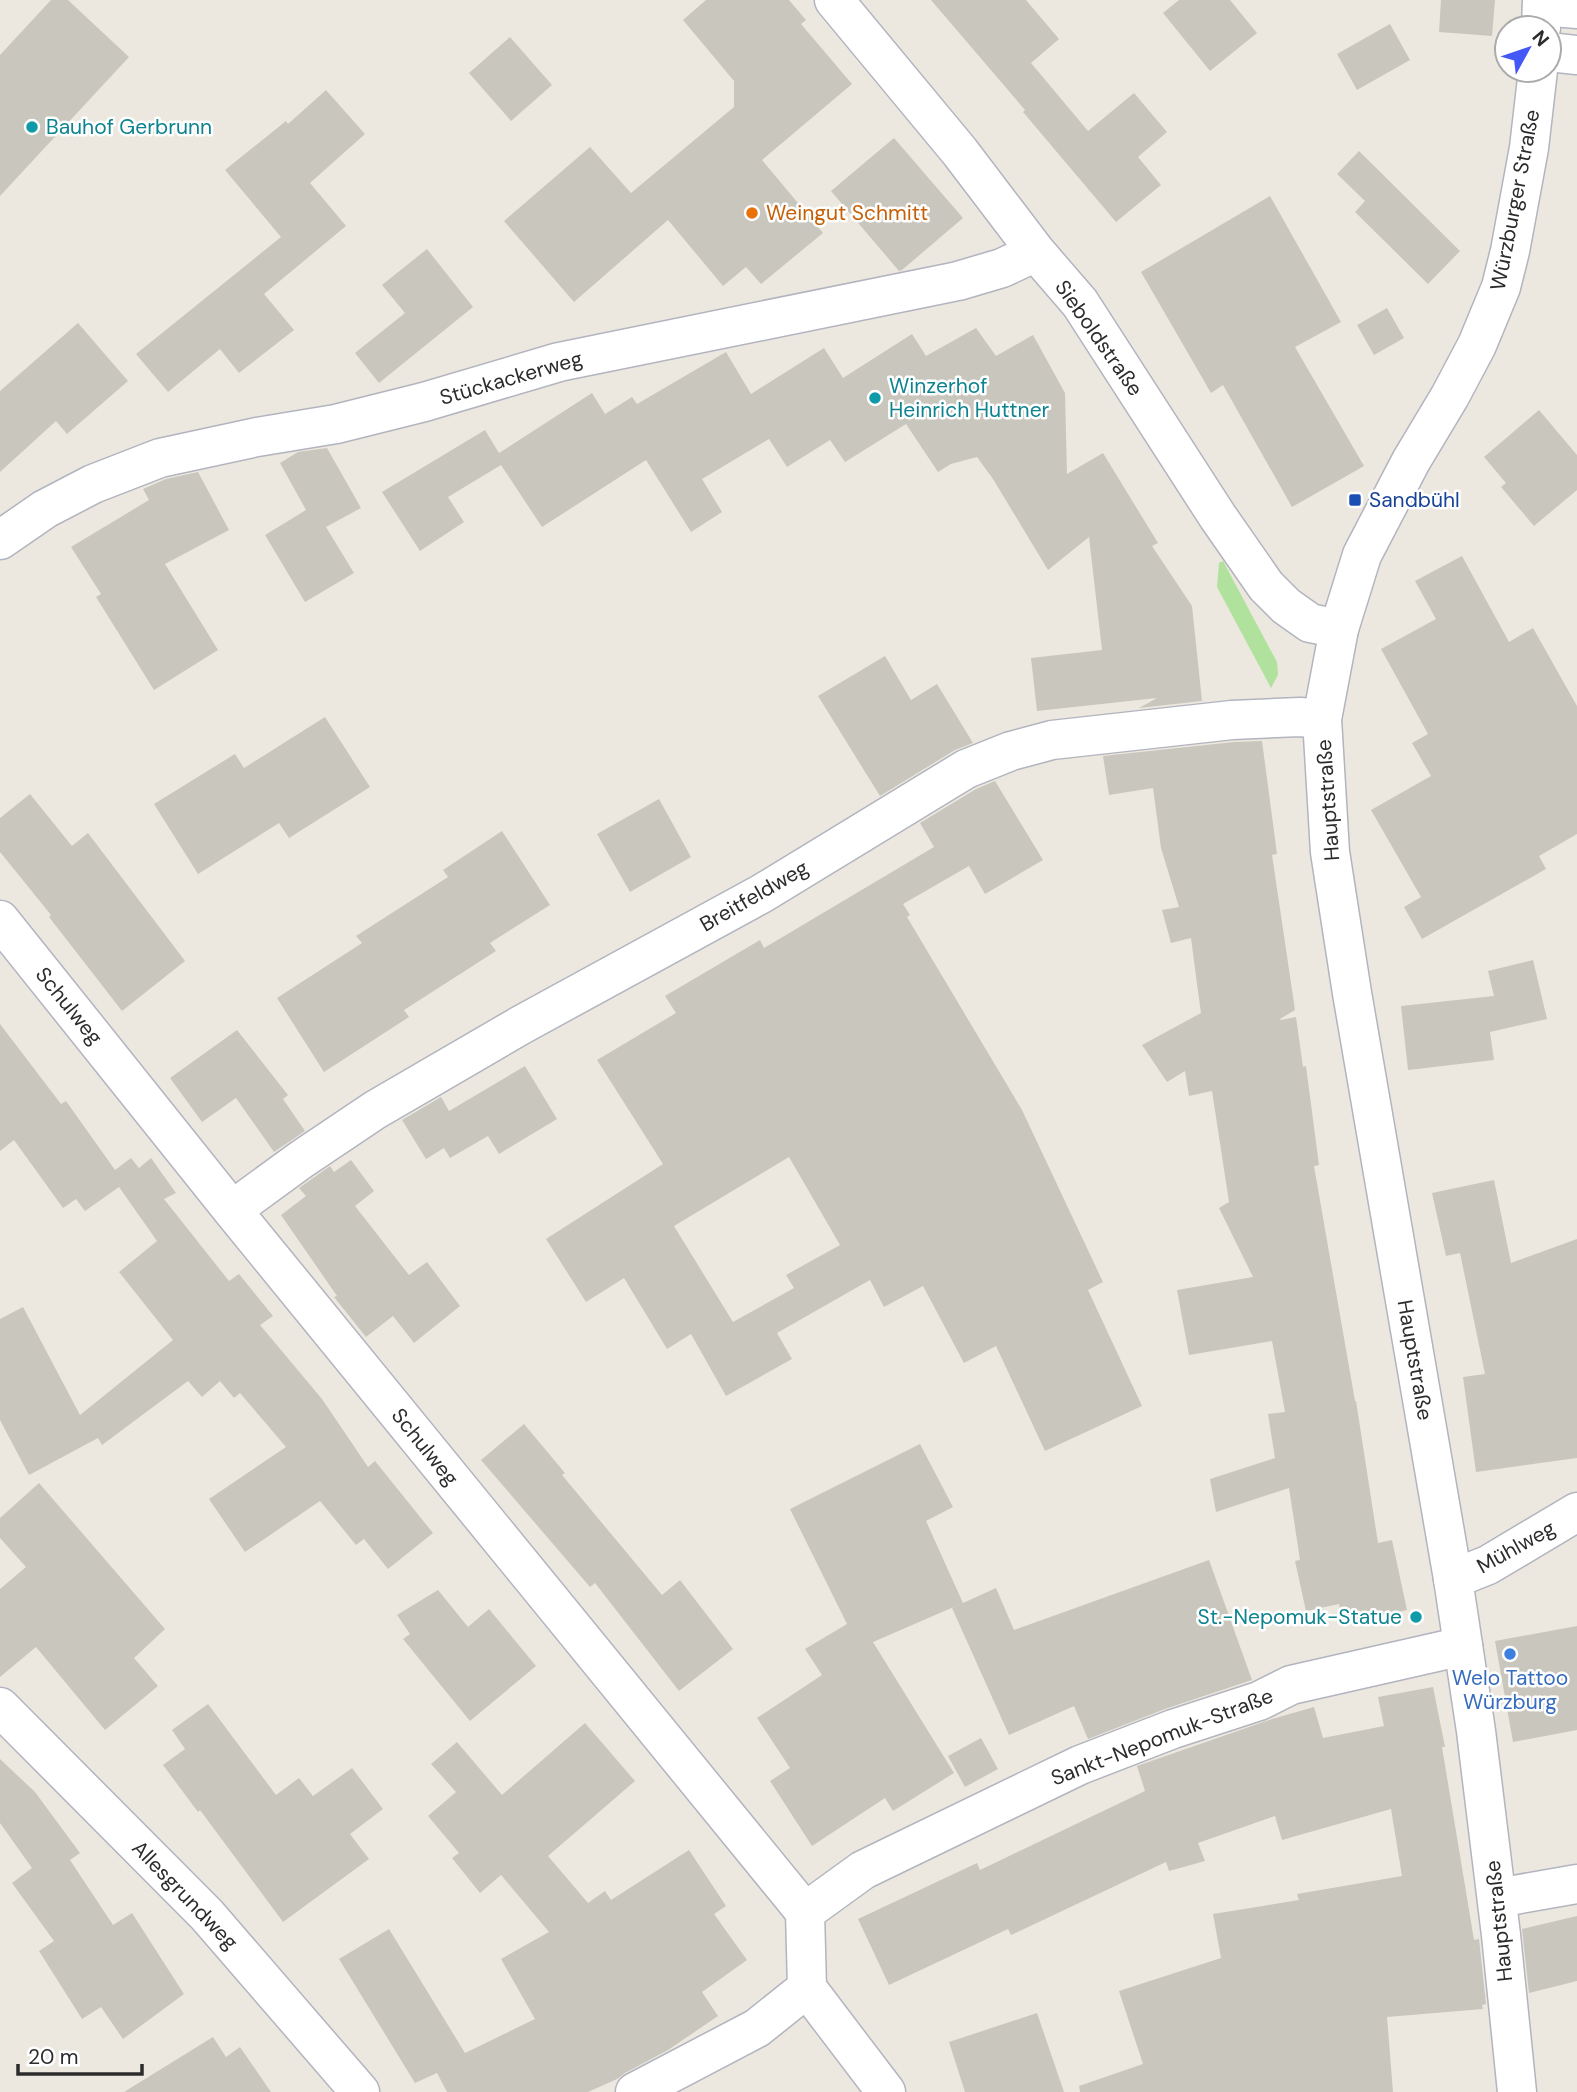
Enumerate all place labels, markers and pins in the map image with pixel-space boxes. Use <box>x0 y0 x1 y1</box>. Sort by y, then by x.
place label: Bauhof Gerbrunn <box>46 113 212 141</box>
marker: Bauhof Gerbrunn <box>24 119 40 135</box>
place label: Weingut Schmitt <box>766 199 928 227</box>
marker: Weingut Schmitt <box>744 205 760 221</box>
place label: Winzerhof Heinrich Huttner <box>889 372 1050 424</box>
marker: Winzerhof Heinrich Huttner <box>867 390 883 406</box>
place label: Sandbühl <box>1369 486 1460 514</box>
marker: Sandbühl <box>1347 492 1363 508</box>
place label: St.-Nepomuk-Statue <box>1198 1603 1402 1631</box>
marker: St.-Nepomuk-Statue <box>1408 1609 1424 1625</box>
marker: Welo Tattoo Würzburg <box>1502 1646 1518 1662</box>
place label: Welo Tattoo Würzburg <box>1452 1664 1568 1716</box>

